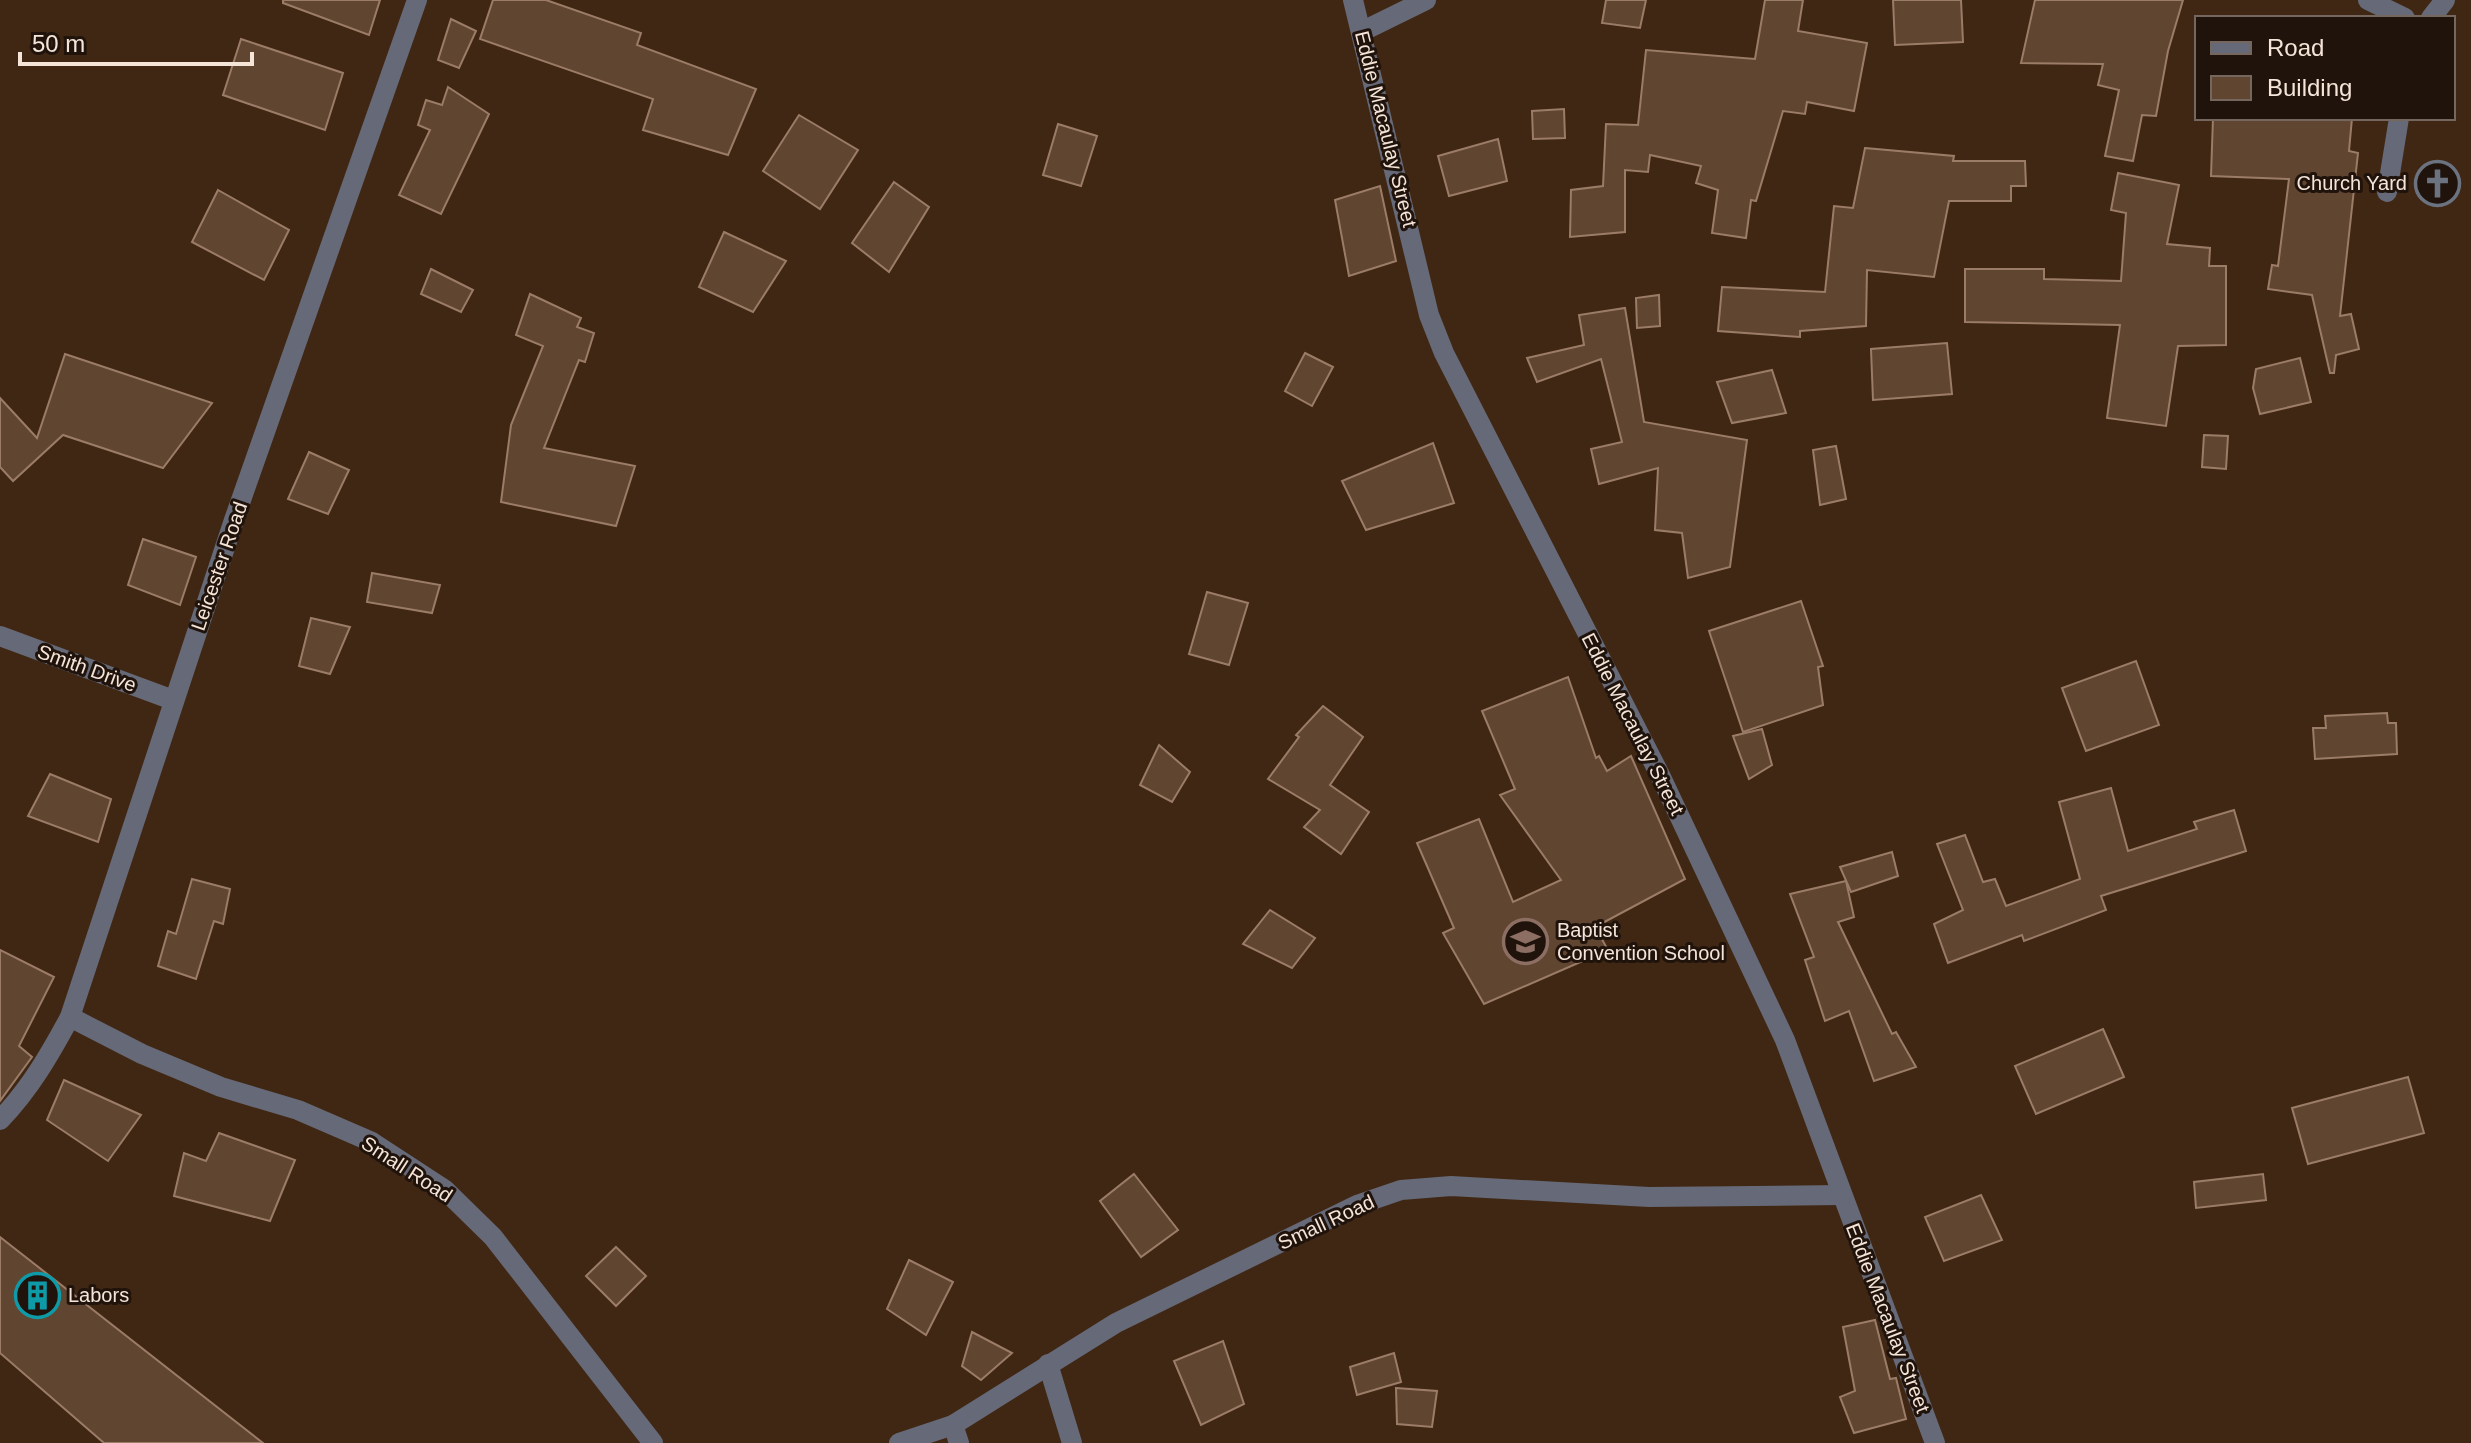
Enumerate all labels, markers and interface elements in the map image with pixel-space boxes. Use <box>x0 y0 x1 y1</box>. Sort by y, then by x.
scale bar <box>20 16 252 66</box>
legend <box>2195 16 2455 120</box>
street label: Eddie Macaulay Street <box>1351 29 1421 230</box>
text: 50 m <box>32 30 85 57</box>
text: Road <box>2267 34 2324 61</box>
text: Building <box>2267 74 2352 101</box>
church icon: Church Yard <box>2414 159 2462 207</box>
place label: Church Yard <box>2297 172 2407 194</box>
street label: Leicester Road <box>187 499 251 633</box>
street label: Eddie Macaulay Street <box>1578 629 1689 819</box>
street label: Smith Drive <box>35 640 139 696</box>
school or university icon: Baptist Convention School <box>1502 918 1550 966</box>
place label: Baptist Convention School <box>1557 919 1725 964</box>
street label: Small Road <box>358 1132 456 1206</box>
street label: Small Road <box>1274 1190 1378 1254</box>
street label: Eddie Macaulay Street <box>1842 1220 1934 1416</box>
building icon: Labors <box>13 1271 61 1319</box>
place label: Labors <box>68 1284 129 1306</box>

